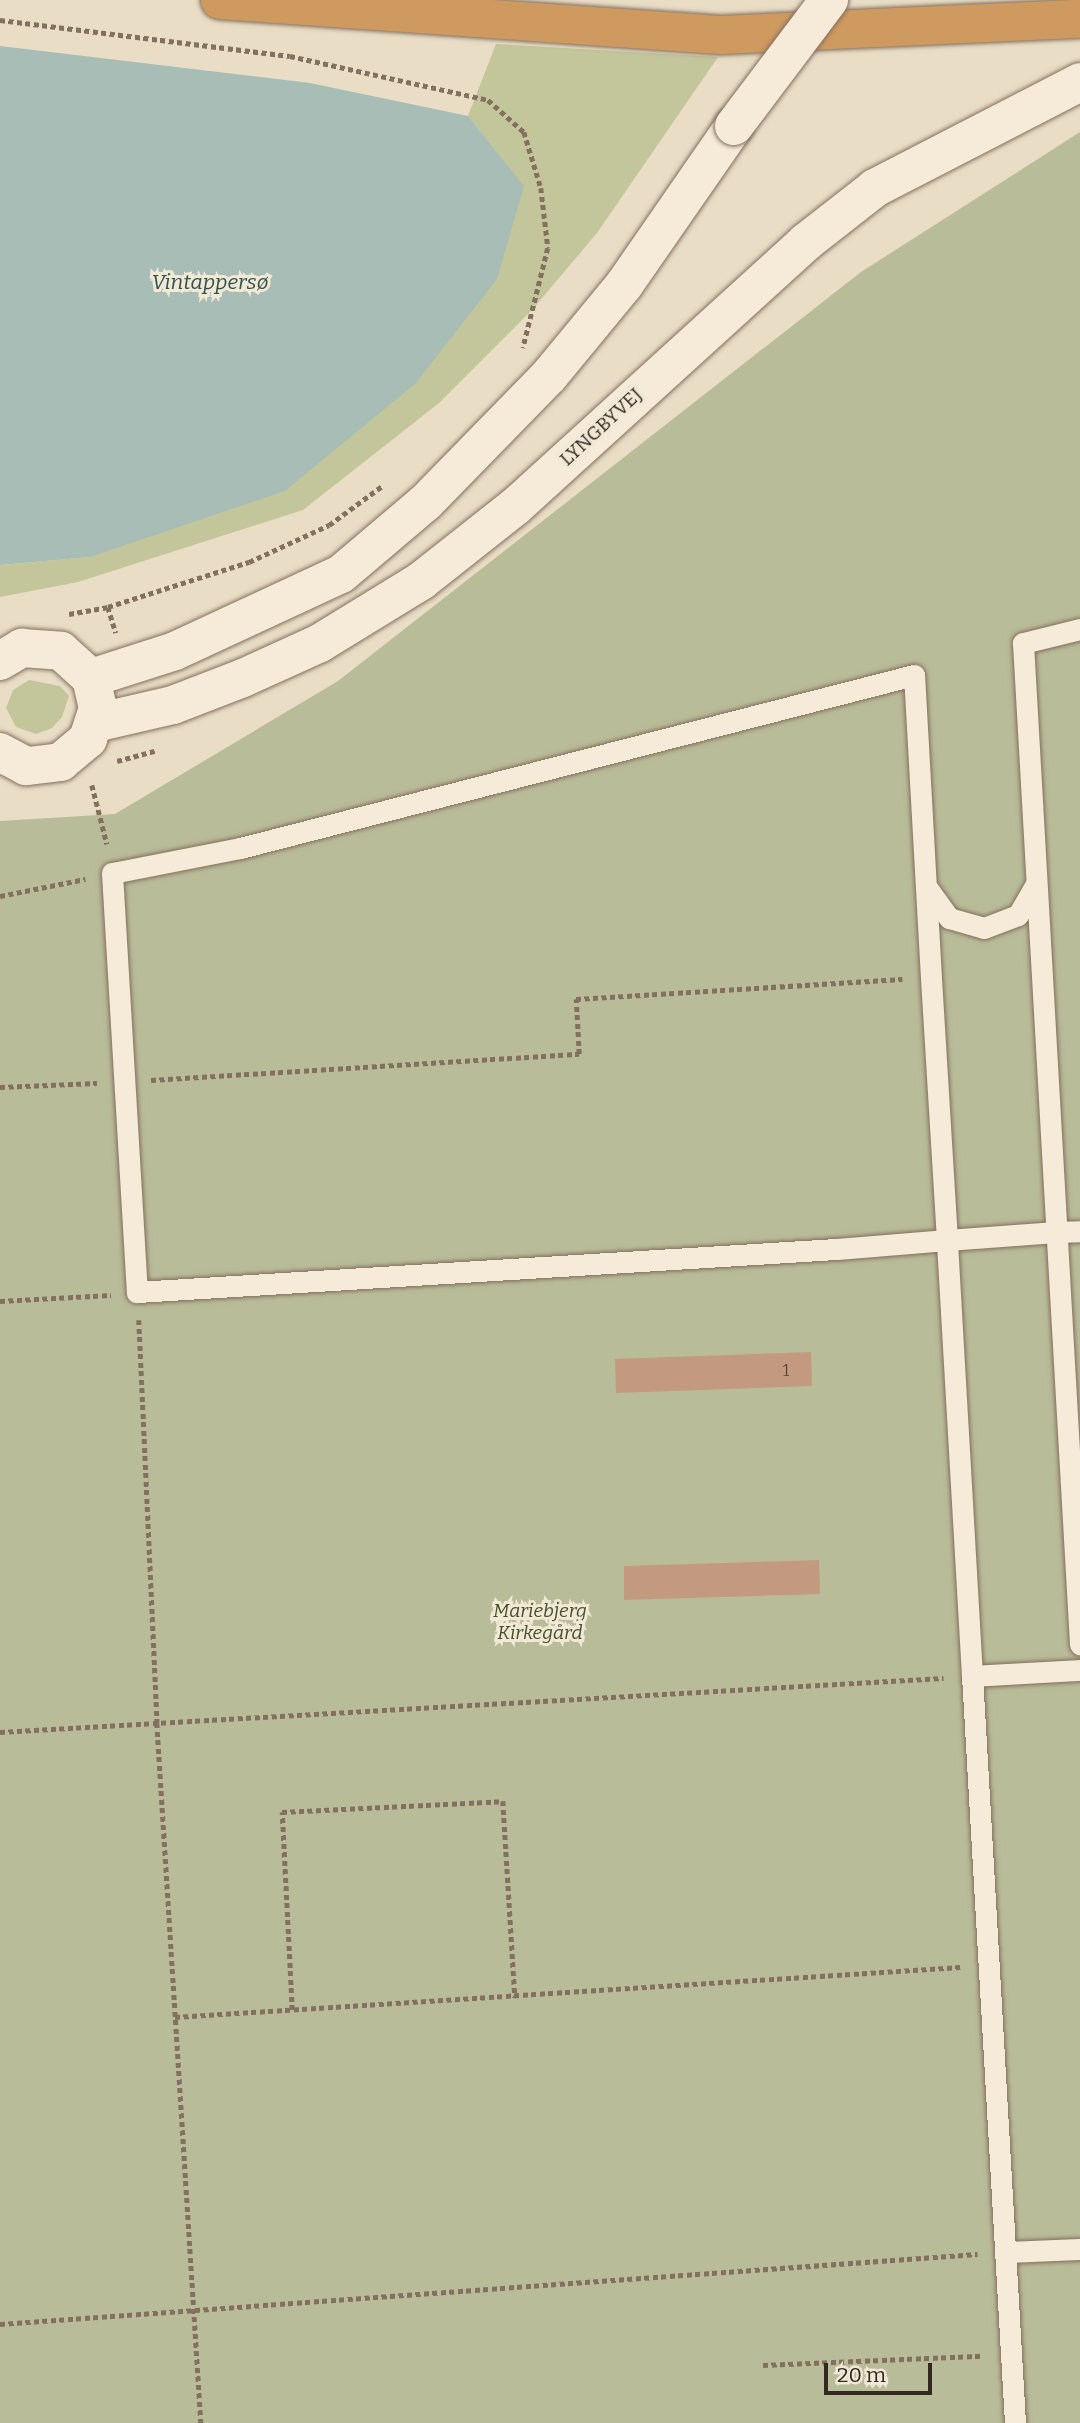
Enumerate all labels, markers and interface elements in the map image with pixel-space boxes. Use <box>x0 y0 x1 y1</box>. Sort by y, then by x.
water label: Vintappersø <box>151 269 269 295</box>
street label: LYNGBYVEJ <box>555 383 647 471</box>
house number: 1 <box>783 1361 789 1381</box>
park label: Mariebjerg Kirkegård <box>493 1600 587 1644</box>
scale bar <box>828 2350 936 2394</box>
text: 20 m <box>837 2362 886 2388</box>

